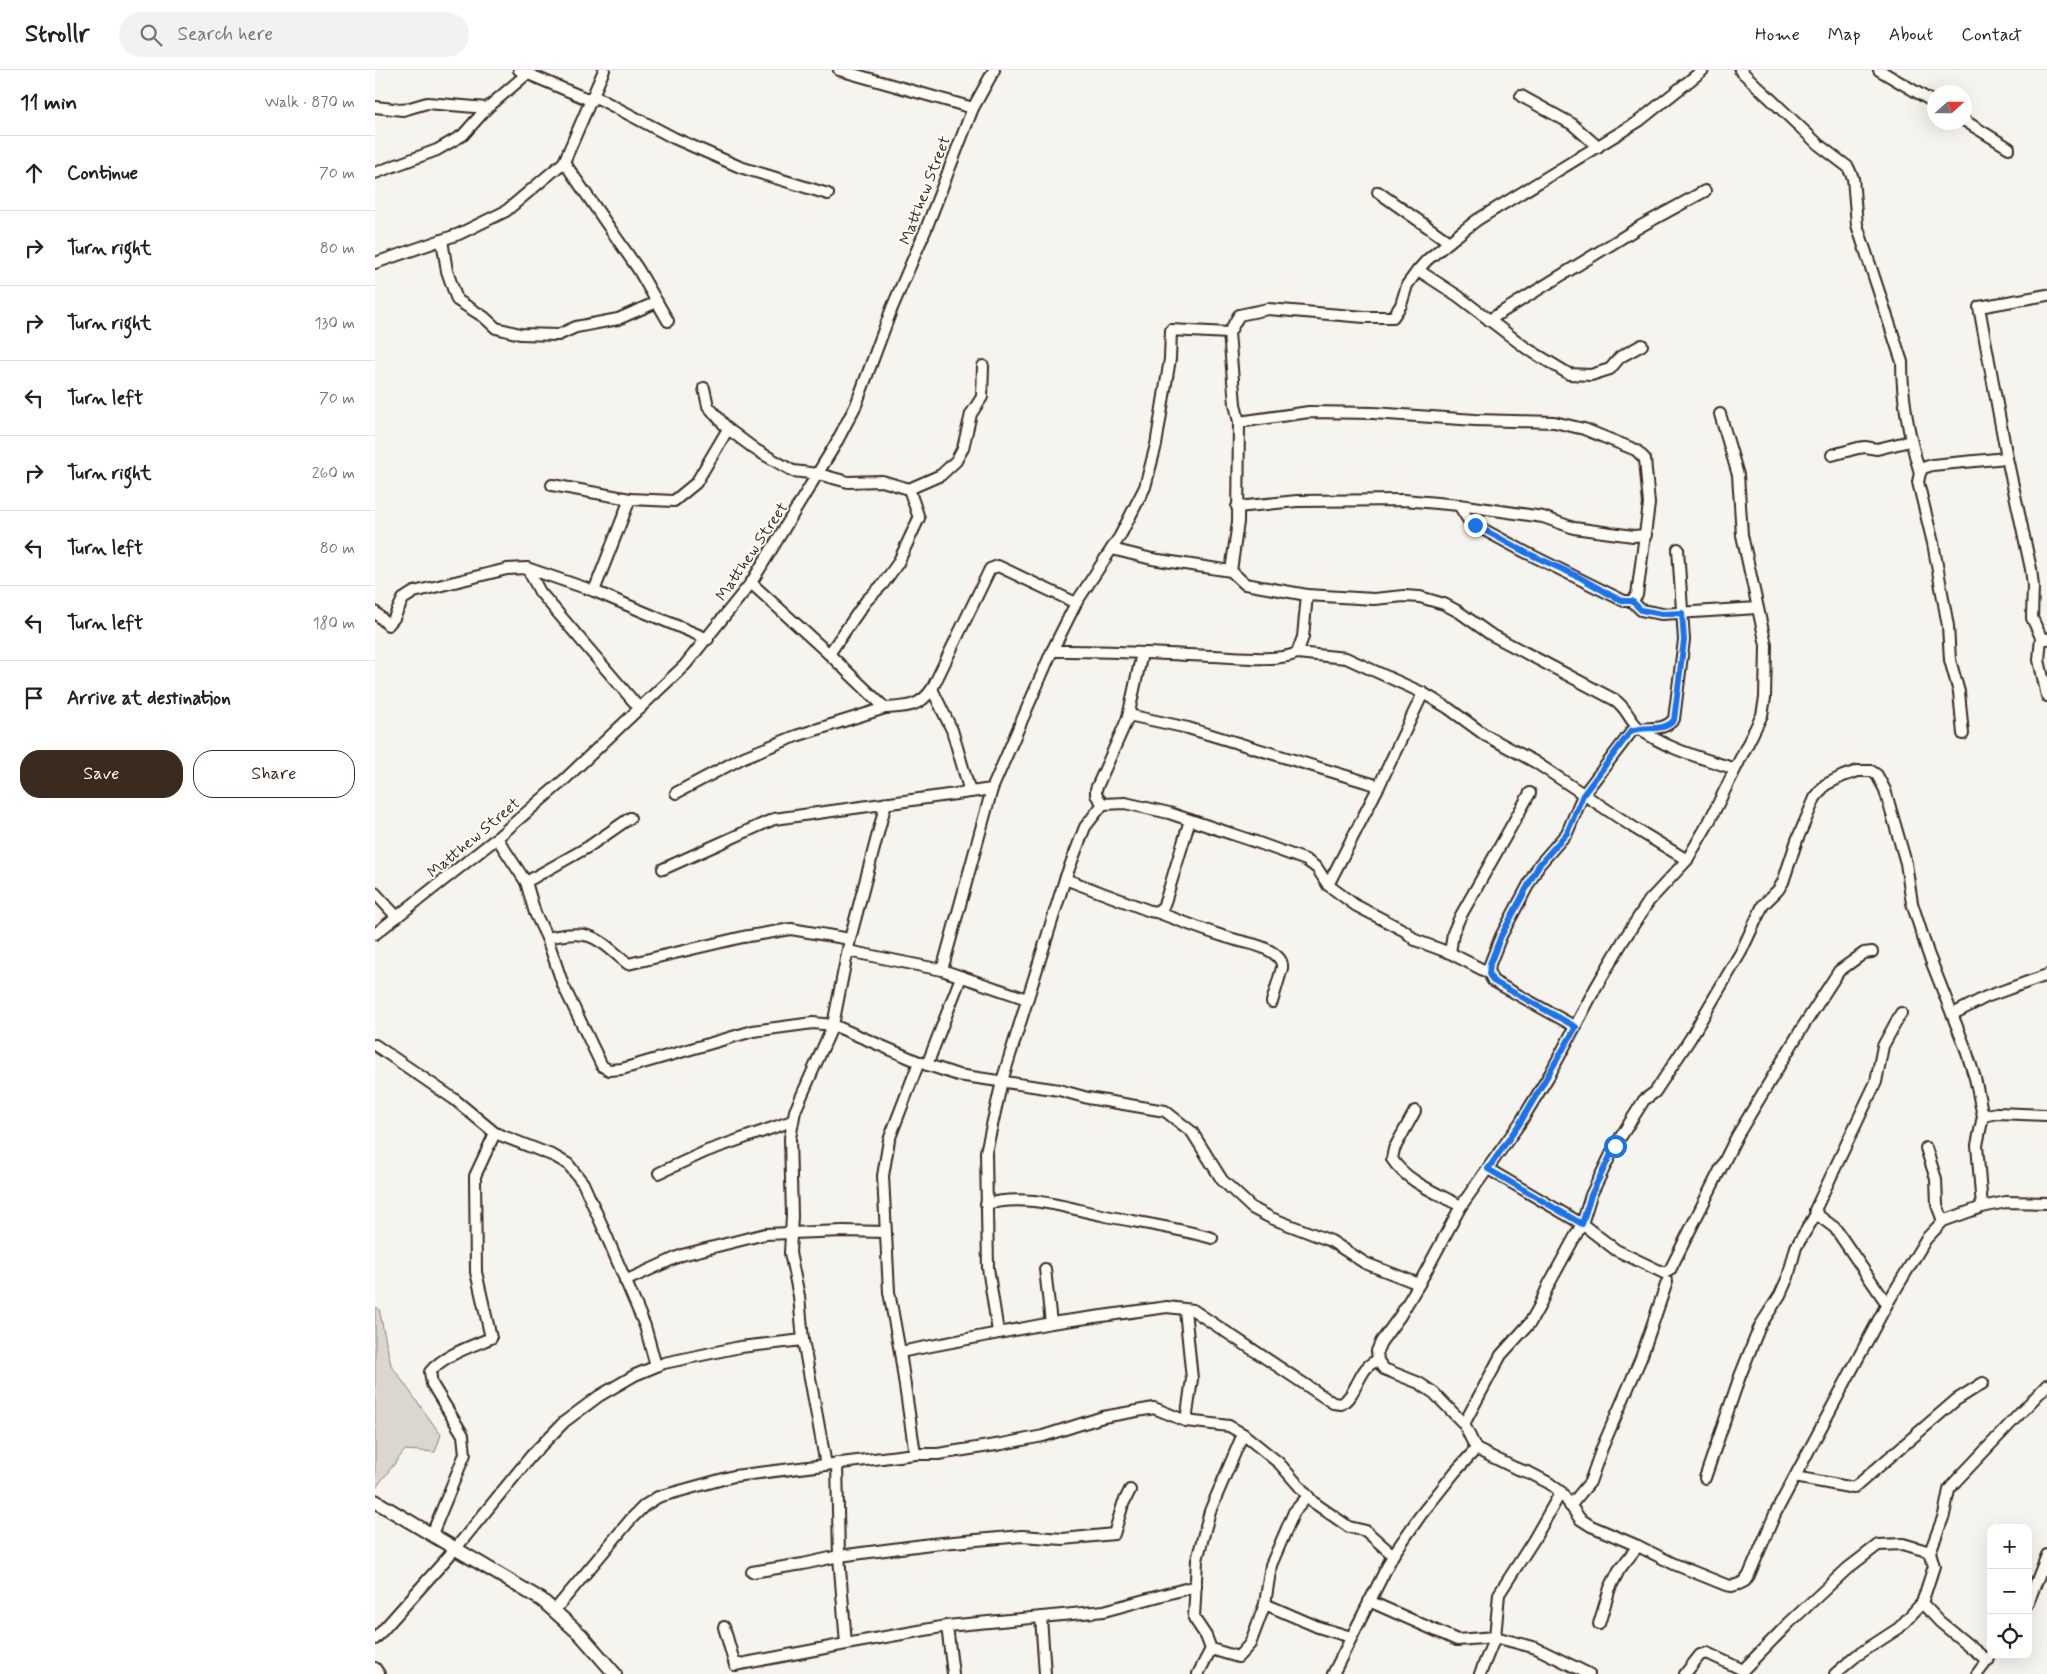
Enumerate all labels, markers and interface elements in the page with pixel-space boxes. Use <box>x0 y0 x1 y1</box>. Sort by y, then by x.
search box <box>119 12 469 57</box>
text: Strollr <box>25 19 89 50</box>
icon: search <box>137 21 165 49</box>
text: Search here <box>177 22 273 47</box>
text: Home <box>1755 23 1800 47</box>
text: Map <box>1828 23 1861 47</box>
text: About <box>1889 23 1933 47</box>
text: Contact <box>1961 23 2022 47</box>
north arrow <box>1927 85 1972 130</box>
text: 11 min <box>20 89 77 117</box>
text: Walk · 870 m <box>264 92 355 113</box>
street label: Matthew Street <box>895 133 956 248</box>
icon: ahead <box>20 159 48 187</box>
text: Continue <box>67 161 138 186</box>
text: 70 m <box>319 163 355 184</box>
icon: right <box>20 234 48 262</box>
text: Turn right <box>67 236 151 261</box>
text: 80 m <box>320 238 355 259</box>
icon: right <box>20 309 48 337</box>
text: Turn right <box>67 311 151 336</box>
text: 130 m <box>314 313 355 334</box>
icon: left <box>20 384 48 412</box>
text: Turn left <box>67 386 143 411</box>
text: 70 m <box>319 388 355 409</box>
icon: right <box>20 459 48 487</box>
text: Turn right <box>67 461 151 486</box>
text: 260 m <box>312 463 355 484</box>
street label: Matthew Street <box>711 498 793 605</box>
route end <box>1464 514 1487 537</box>
icon: left <box>20 534 48 562</box>
text: Turn left <box>67 536 143 561</box>
text: 80 m <box>320 538 355 559</box>
icon: left <box>20 609 48 637</box>
text: Turn left <box>67 611 143 636</box>
text: 180 m <box>312 613 355 634</box>
icon: arrive <box>20 684 48 712</box>
text: Arrive at destination <box>67 686 231 711</box>
button: Save <box>20 750 183 798</box>
button: Share <box>193 750 355 798</box>
street label: Matthew Street <box>423 793 525 883</box>
route start <box>1604 1135 1627 1158</box>
map controls <box>1987 1524 2032 1659</box>
button: + <box>1987 1524 2032 1569</box>
button: − <box>1987 1569 2032 1614</box>
button: locate <box>1987 1614 2032 1659</box>

